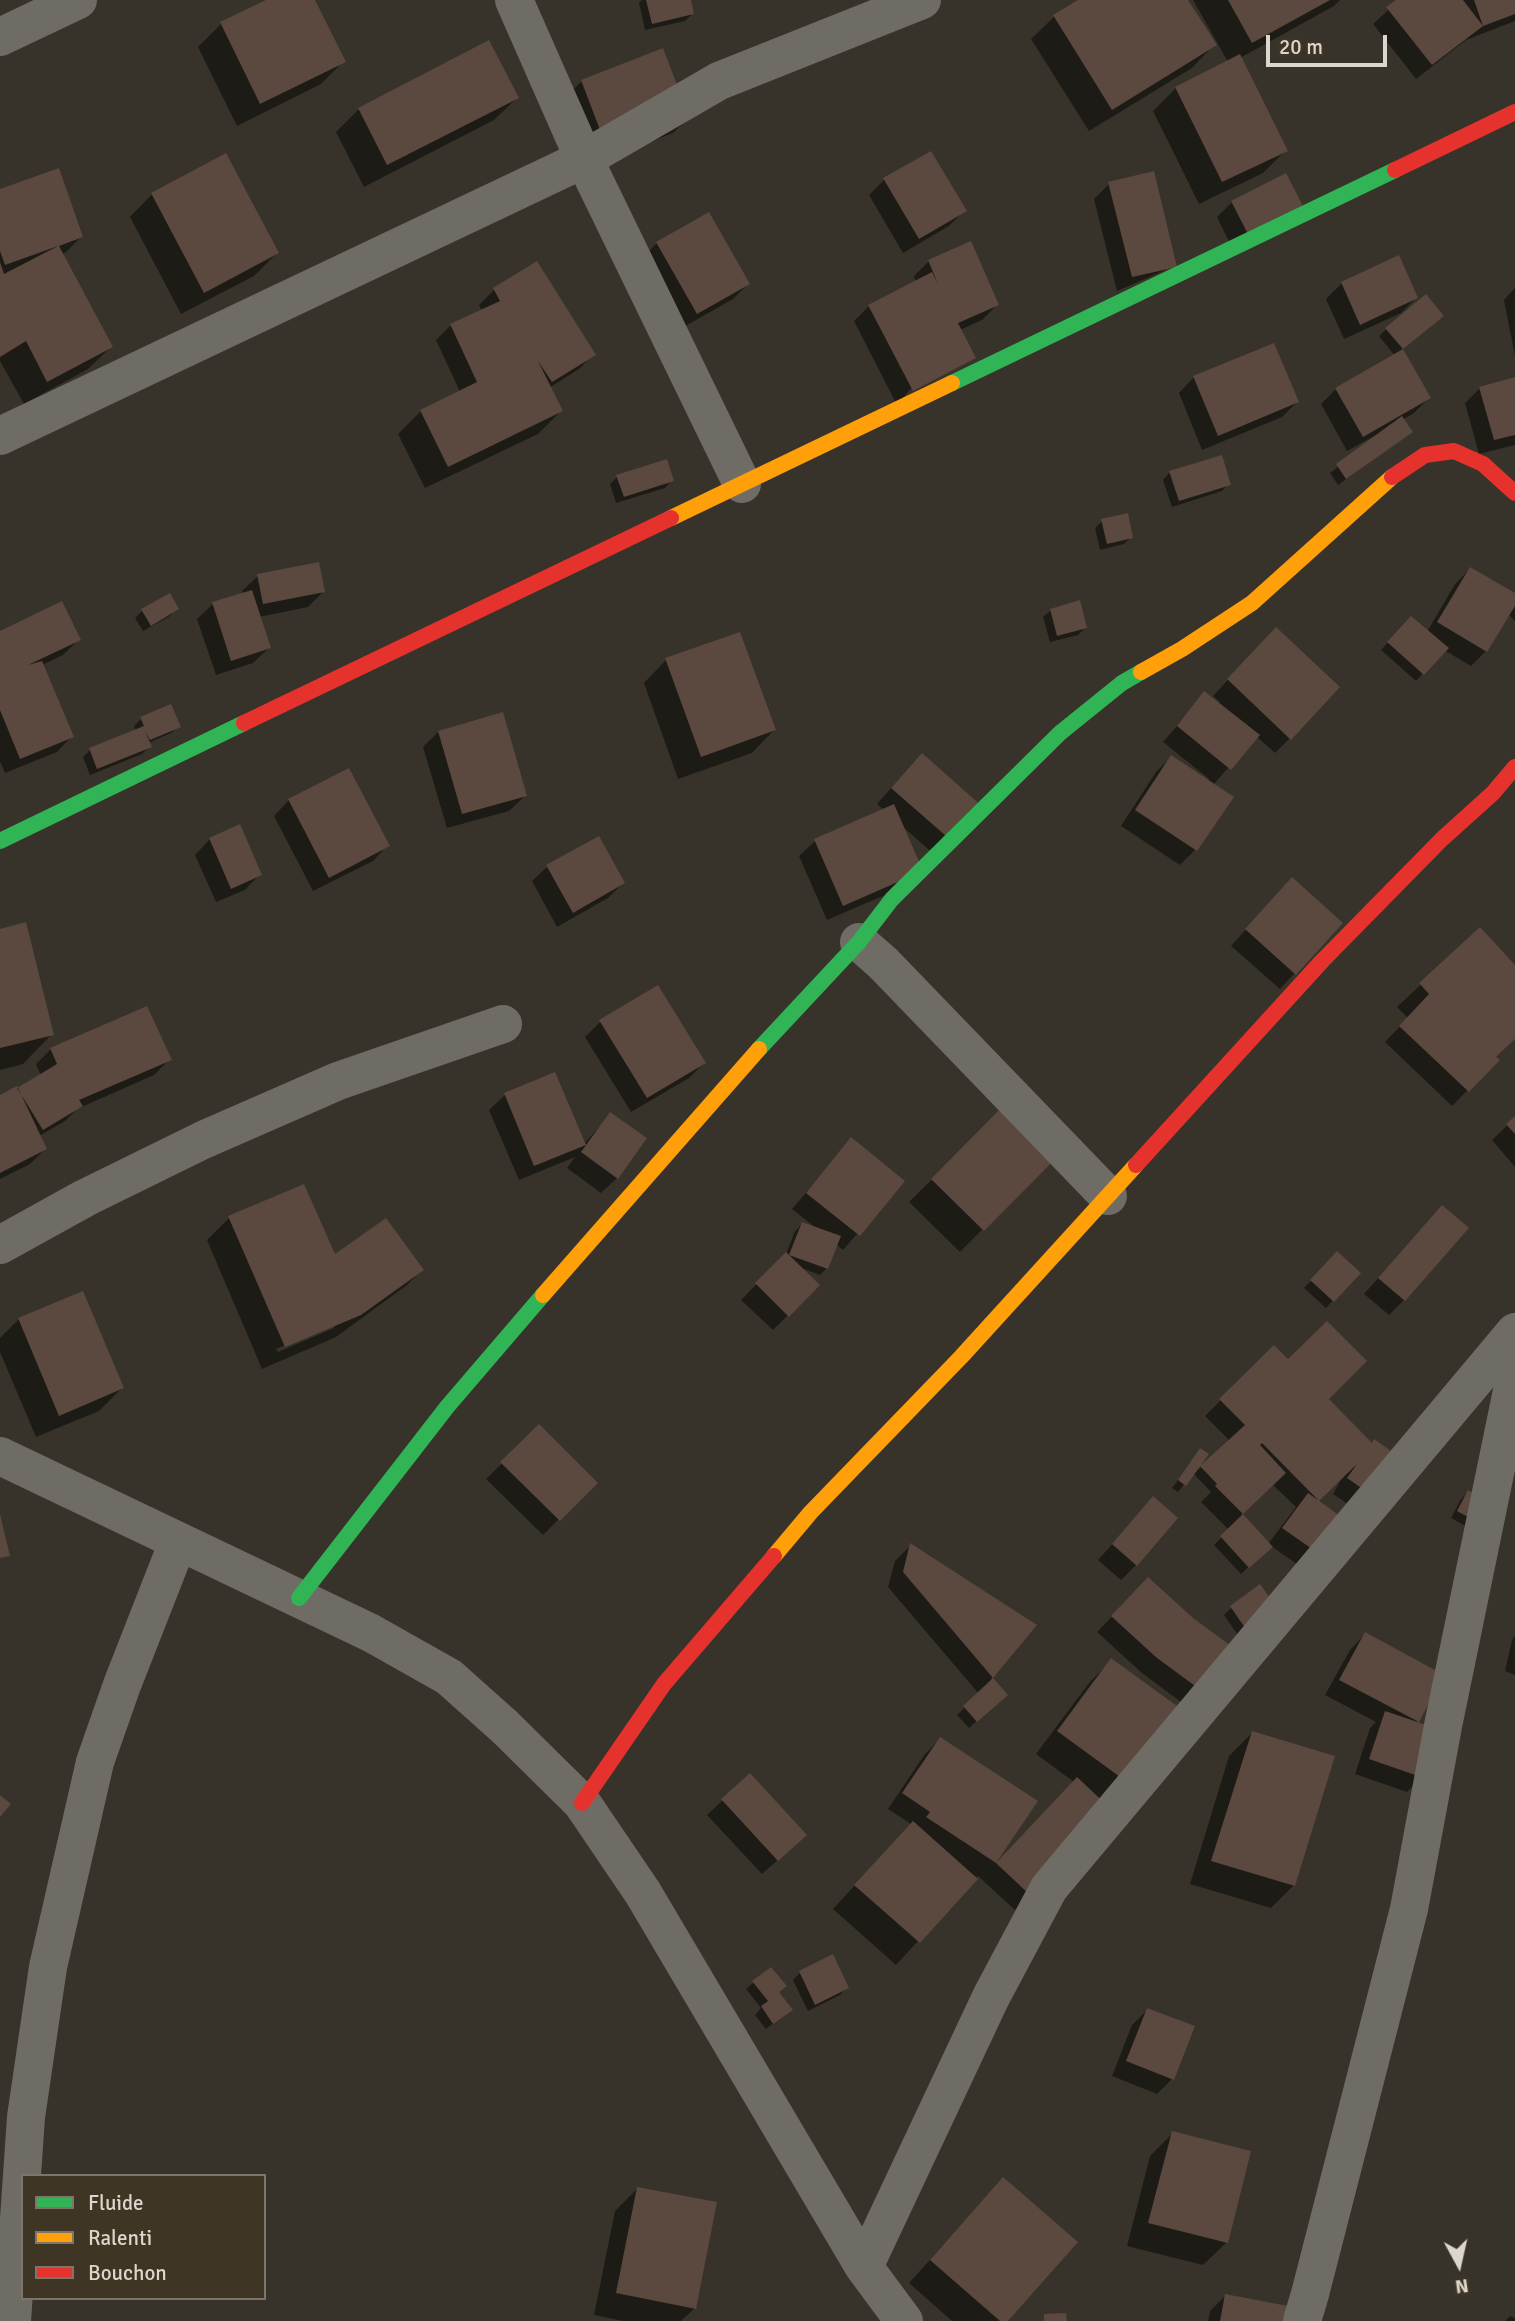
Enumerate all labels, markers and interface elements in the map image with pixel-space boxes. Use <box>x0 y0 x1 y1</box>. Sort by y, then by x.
scale bar <box>1270 21 1391 65</box>
text: 20 m <box>1279 34 1323 60</box>
legend <box>21 2174 266 2300</box>
text: Fluide <box>88 2190 144 2216</box>
text: Ralenti <box>88 2225 152 2251</box>
north arrow <box>1424 2230 1494 2300</box>
text: Bouchon <box>88 2260 167 2286</box>
text: N <box>1454 2273 1470 2299</box>

